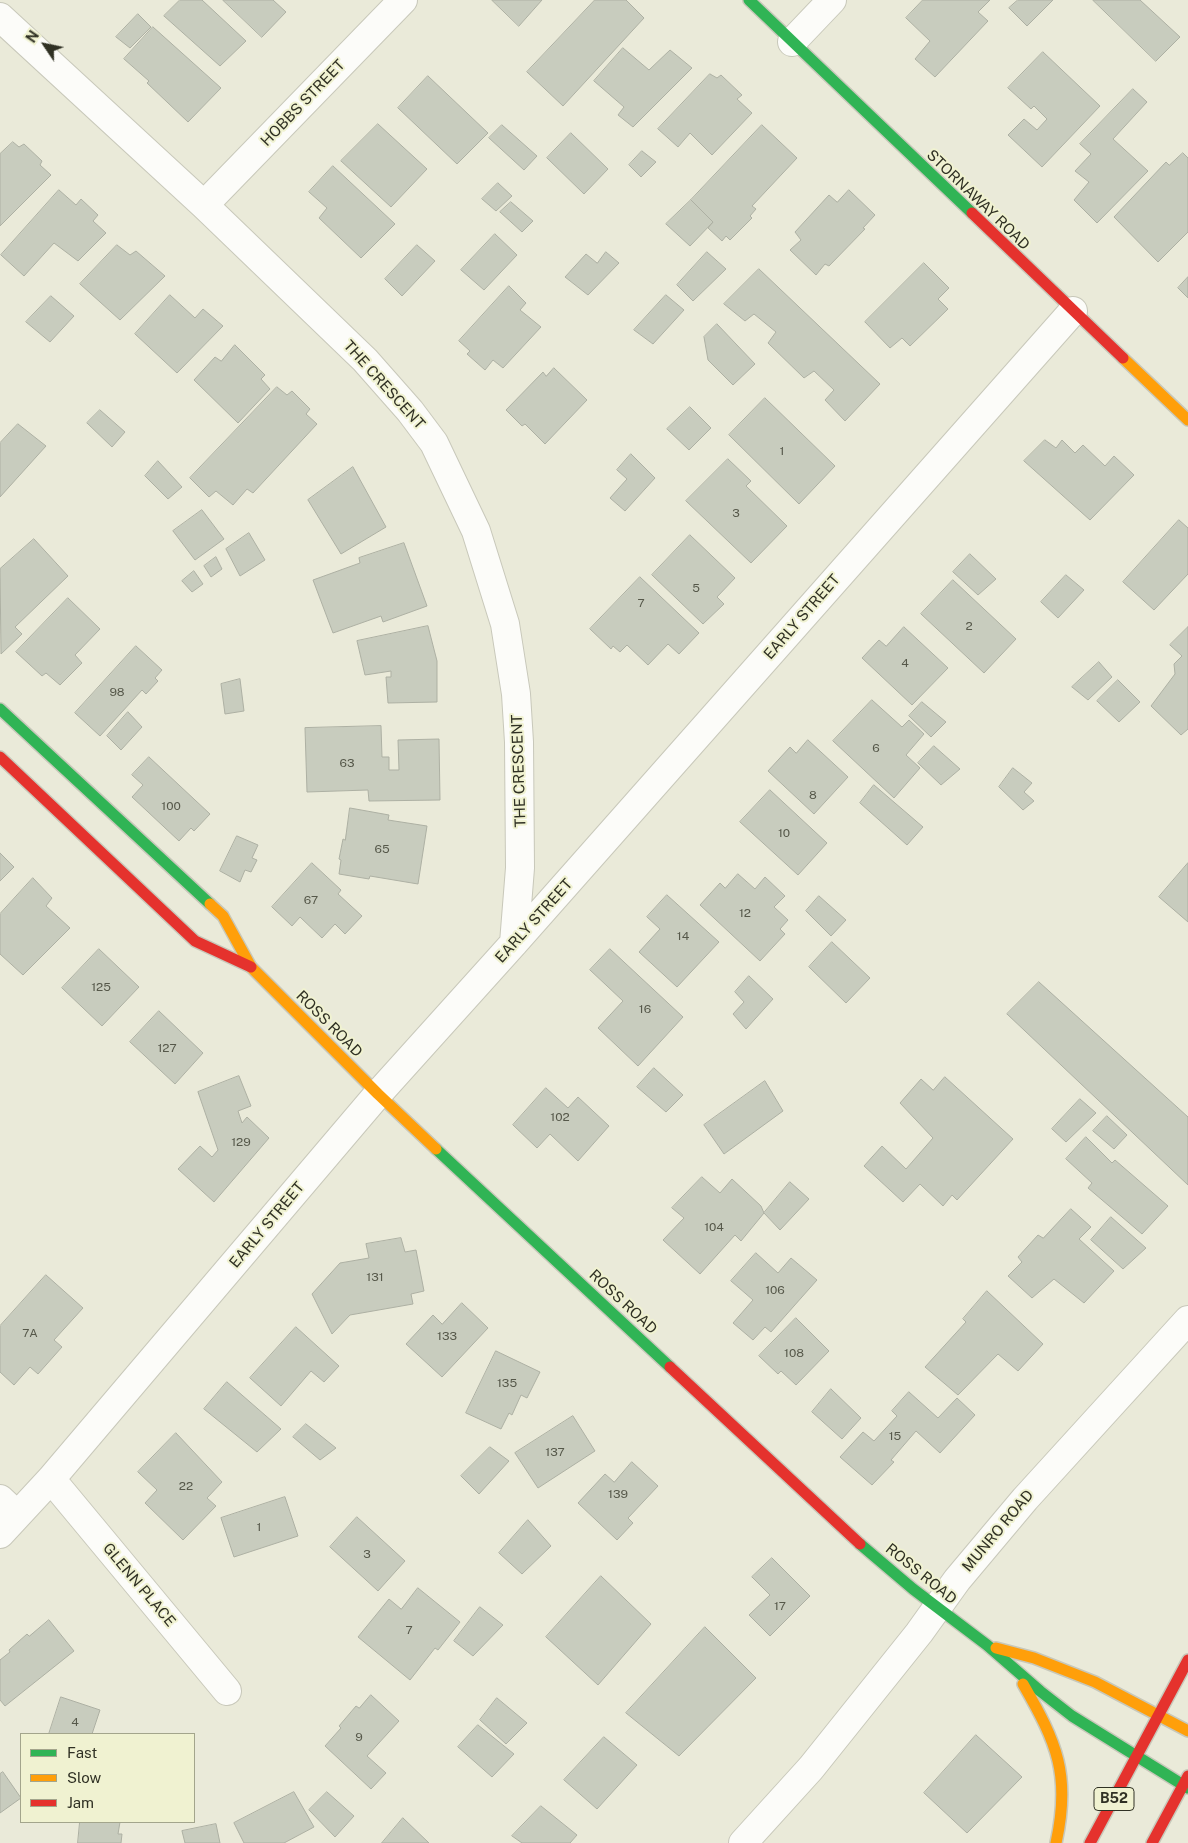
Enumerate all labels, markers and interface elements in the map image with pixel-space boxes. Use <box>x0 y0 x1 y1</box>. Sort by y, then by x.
north arrow <box>20 20 70 70</box>
text: N <box>23 28 42 46</box>
street label: HOBBS STREET <box>257 56 349 150</box>
street label: STORNAWAY ROAD <box>923 146 1033 254</box>
street label: THE CRESCENT <box>340 337 428 433</box>
house number: 1 <box>780 444 784 458</box>
house number: 3 <box>732 506 740 520</box>
street label: EARLY STREET <box>760 571 844 663</box>
house number: 5 <box>692 581 700 595</box>
house number: 7 <box>637 596 645 610</box>
house number: 2 <box>965 619 973 633</box>
house number: 4 <box>901 656 909 670</box>
house number: 98 <box>109 685 125 699</box>
street label: THE CRESCENT <box>508 714 530 828</box>
house number: 6 <box>872 741 880 755</box>
house number: 63 <box>340 756 354 770</box>
house number: 8 <box>809 788 817 802</box>
house number: 100 <box>161 799 181 813</box>
house number: 10 <box>778 826 790 840</box>
house number: 65 <box>374 842 390 856</box>
street label: EARLY STREET <box>492 875 576 967</box>
house number: 67 <box>304 893 318 907</box>
house number: 12 <box>739 906 751 920</box>
house number: 14 <box>677 929 689 943</box>
house number: 125 <box>91 980 111 994</box>
street label: ROSS ROAD <box>292 987 366 1061</box>
house number: 16 <box>639 1002 651 1016</box>
house number: 127 <box>157 1041 177 1055</box>
house number: 102 <box>550 1110 570 1124</box>
house number: 129 <box>231 1135 251 1149</box>
street label: EARLY STREET <box>226 1178 308 1272</box>
house number: 104 <box>704 1220 724 1234</box>
street label: ROSS ROAD <box>585 1266 661 1338</box>
house number: 131 <box>366 1270 384 1284</box>
house number: 106 <box>765 1283 785 1297</box>
house number: 7A <box>22 1326 38 1340</box>
house number: 133 <box>437 1329 457 1343</box>
house number: 108 <box>784 1346 804 1360</box>
house number: 135 <box>497 1376 517 1390</box>
house number: 15 <box>889 1429 901 1443</box>
house number: 137 <box>545 1445 565 1459</box>
house number: 22 <box>179 1479 193 1493</box>
street label: MUNRO ROAD <box>959 1486 1037 1576</box>
house number: 139 <box>608 1487 628 1501</box>
house number: 1 <box>257 1520 261 1534</box>
street label: GLENN PLACE <box>99 1540 179 1630</box>
street label: ROSS ROAD <box>882 1540 960 1608</box>
house number: 3 <box>363 1547 371 1561</box>
house number: 17 <box>774 1599 786 1613</box>
house number: 7 <box>405 1623 413 1637</box>
house number: 4 <box>71 1715 79 1729</box>
house number: 9 <box>355 1730 363 1744</box>
legend <box>20 1733 195 1823</box>
text: Fast <box>67 1744 97 1761</box>
text: Slow <box>67 1769 101 1786</box>
road number: B52 <box>1094 1788 1134 1810</box>
text: Jam <box>67 1794 94 1811</box>

